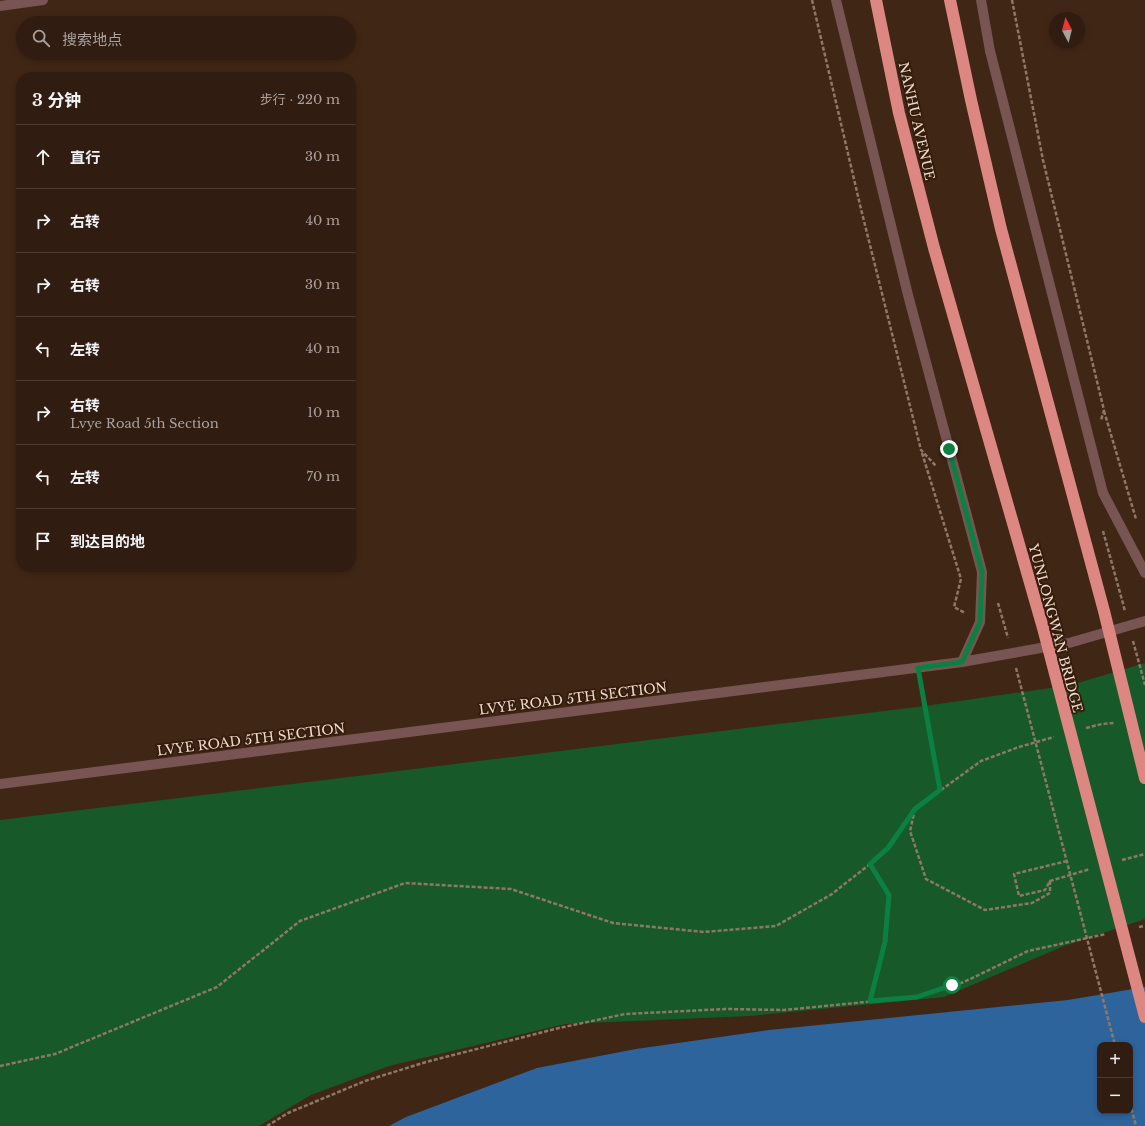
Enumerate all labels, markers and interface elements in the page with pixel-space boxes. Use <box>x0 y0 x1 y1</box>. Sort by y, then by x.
north arrow <box>1049 12 1085 48</box>
search box <box>16 16 356 60</box>
icon: search <box>30 27 52 49</box>
text: 搜索地点 <box>62 30 122 49</box>
street label: NANHU AVENUE <box>895 60 938 182</box>
text: 3 分钟 <box>32 90 81 111</box>
text: 步行 · 220 m <box>260 91 340 108</box>
icon: ahead <box>32 146 54 168</box>
text: 直行 <box>70 148 100 167</box>
text: 30 m <box>305 148 340 165</box>
icon: right <box>32 210 54 232</box>
text: 右转 <box>70 212 100 231</box>
text: 40 m <box>305 212 340 229</box>
icon: right <box>32 274 54 296</box>
text: 右转 <box>70 276 100 295</box>
text: 30 m <box>305 276 340 293</box>
icon: left <box>32 338 54 360</box>
text: 左转 <box>70 340 100 359</box>
text: 40 m <box>305 340 340 357</box>
text: 右转 <box>70 396 100 415</box>
icon: right <box>32 402 54 424</box>
text: 10 m <box>307 404 340 421</box>
text: Lvye Road 5th Section <box>70 415 219 432</box>
route end <box>940 440 958 458</box>
icon: left <box>32 466 54 488</box>
text: 左转 <box>70 468 100 487</box>
text: 70 m <box>307 468 340 485</box>
icon: arrive <box>32 530 54 552</box>
text: 到达目的地 <box>70 532 145 551</box>
street label: YUNLONGWAN BRIDGE <box>1025 541 1086 714</box>
street label: LVYE ROAD 5TH SECTION <box>478 678 668 718</box>
street label: LVYE ROAD 5TH SECTION <box>156 719 346 759</box>
route start <box>943 976 961 994</box>
map controls <box>1097 1042 1133 1114</box>
button: + <box>1097 1042 1133 1078</box>
button: − <box>1097 1078 1133 1114</box>

